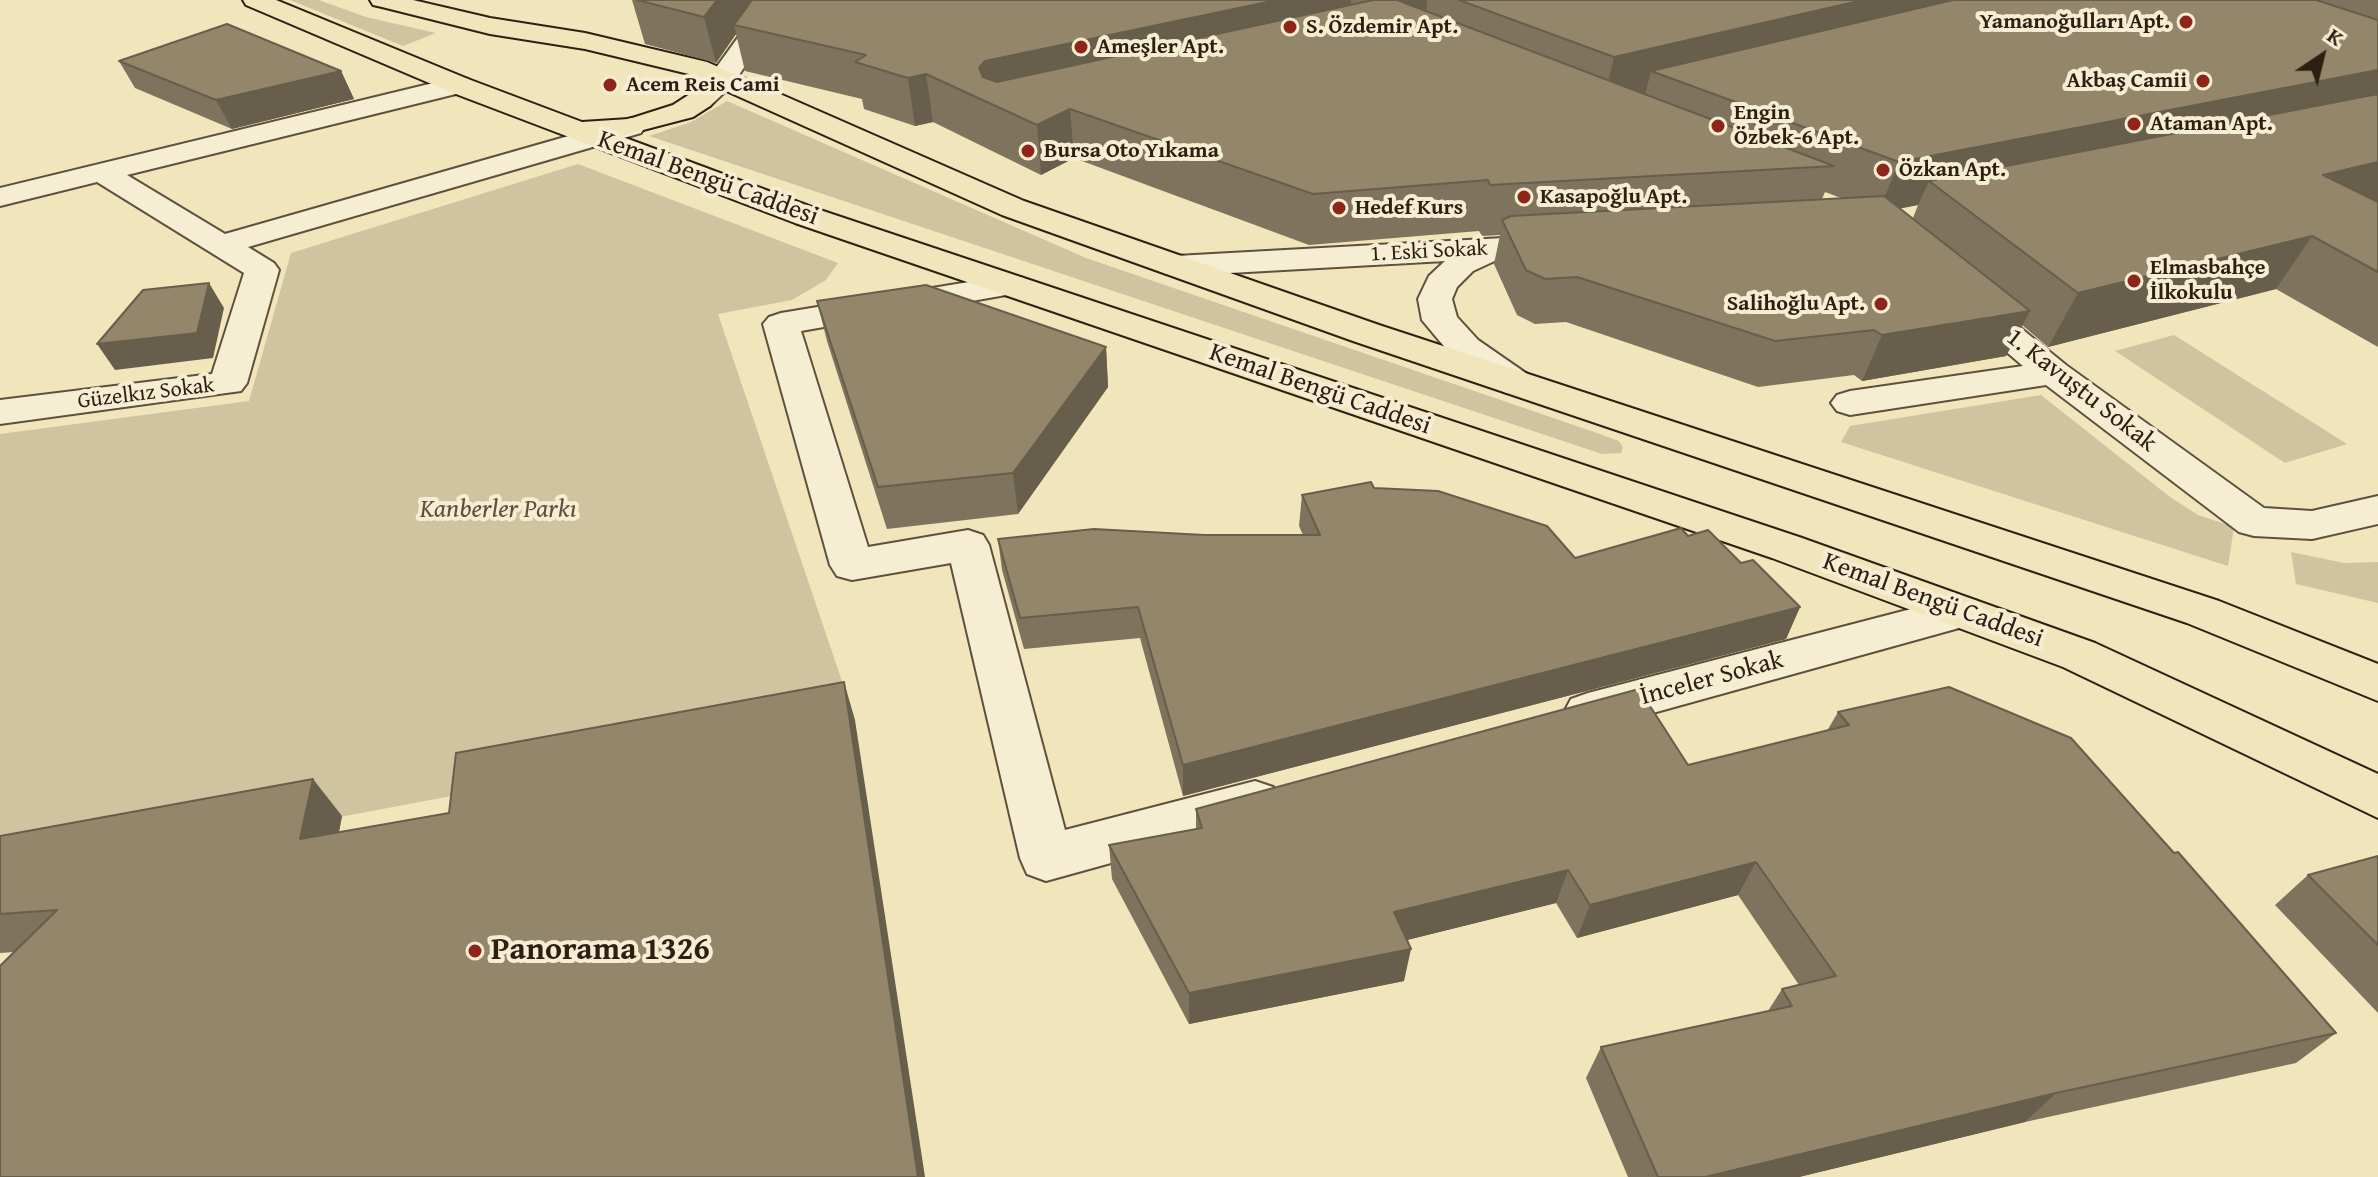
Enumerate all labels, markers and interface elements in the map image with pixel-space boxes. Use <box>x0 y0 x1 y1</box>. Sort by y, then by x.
place label: Yamanoğulları Apt. <box>1980 9 2170 35</box>
marker: Yamanoğulları Apt. <box>2177 13 2195 31</box>
place label: S. Özdemir Apt. <box>1306 14 1458 40</box>
north arrow <box>2282 16 2362 96</box>
marker: S. Özdemir Apt. <box>1281 18 1299 36</box>
text: K <box>2321 19 2351 53</box>
place label: Ameşler Apt. <box>1097 34 1224 60</box>
marker: Ameşler Apt. <box>1072 38 1090 56</box>
place label: Akbaş Camii <box>2067 68 2187 94</box>
place label: Acem Reis Cami <box>626 72 780 98</box>
marker: Akbaş Camii <box>2194 72 2212 90</box>
marker: Acem Reis Cami <box>601 76 619 94</box>
place label: Engin Özbek-6 Apt. <box>1734 100 1859 152</box>
place label: Ataman Apt. <box>2150 111 2273 137</box>
marker: Ataman Apt. <box>2125 115 2143 133</box>
marker: Engin Özbek-6 Apt. <box>1709 117 1727 135</box>
street label: Kemal Bengü Caddesi <box>593 125 823 233</box>
place label: Bursa Oto Yıkama <box>1044 138 1219 164</box>
marker: Bursa Oto Yıkama <box>1019 142 1037 160</box>
place label: Özkan Apt. <box>1899 157 2006 183</box>
marker: Özkan Apt. <box>1874 161 1892 179</box>
place label: Kasapoğlu Apt. <box>1540 184 1687 210</box>
marker: Kasapoğlu Apt. <box>1515 188 1533 206</box>
place label: Hedef Kurs <box>1355 195 1463 221</box>
marker: Hedef Kurs <box>1330 199 1348 217</box>
street label: 1. Eski Sokak <box>1370 236 1488 268</box>
place label: Elmasbahçe İlkokulu <box>2150 255 2265 306</box>
marker: Elmasbahçe İlkokulu <box>2125 272 2143 290</box>
place label: Salihoğlu Apt. <box>1727 291 1865 317</box>
marker: Salihoğlu Apt. <box>1872 295 1890 313</box>
street label: 1. Kavuştu Sokak <box>1999 322 2163 460</box>
street label: Kemal Bengü Caddesi <box>1205 337 1435 443</box>
street label: Güzelkız Sokak <box>76 373 216 415</box>
park label: Kanberler Parkı <box>420 494 576 526</box>
street label: Kemal Bengü Caddesi <box>1818 547 2048 655</box>
street label: İnceler Sokak <box>1637 645 1787 713</box>
place label: Panorama 1326 <box>491 932 710 970</box>
marker: Panorama 1326 <box>466 942 484 960</box>

